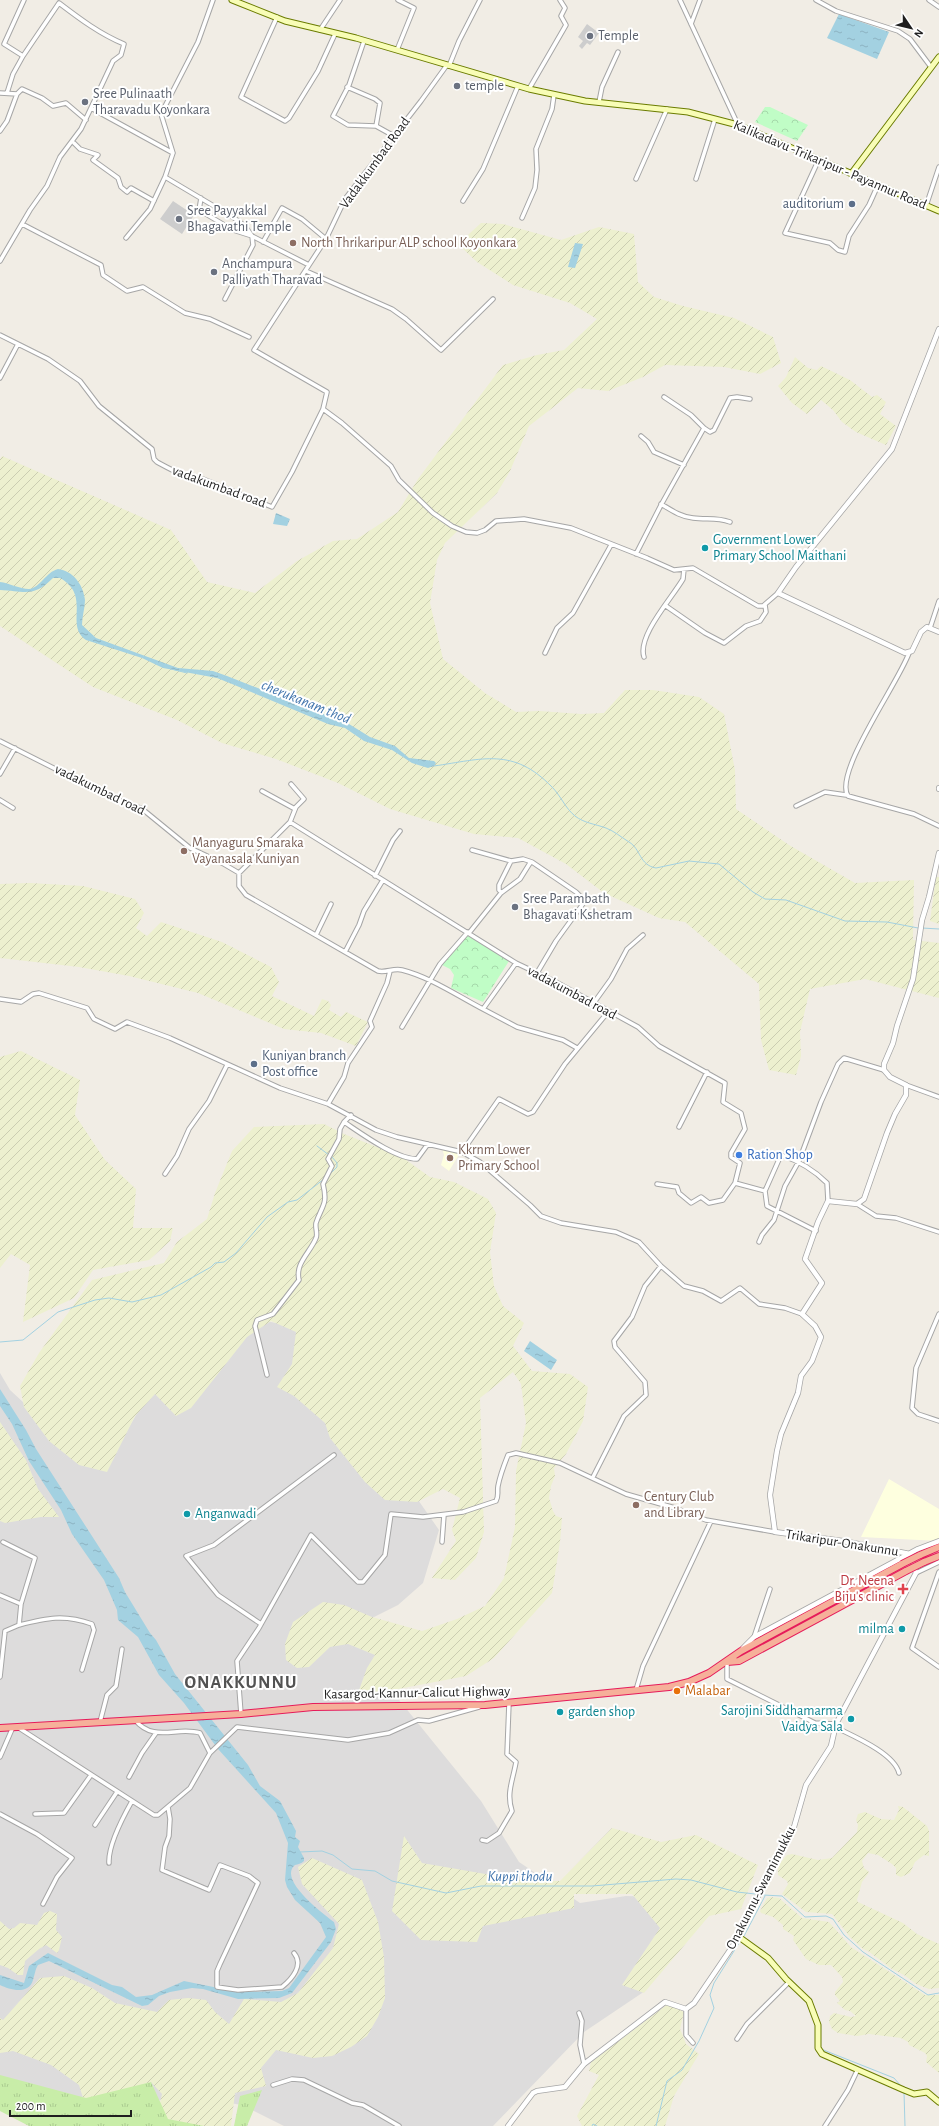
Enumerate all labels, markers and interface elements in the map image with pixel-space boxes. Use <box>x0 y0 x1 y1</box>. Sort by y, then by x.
north arrow <box>891 8 931 48</box>
text: N <box>912 27 925 40</box>
place label: Temple <box>598 29 639 43</box>
marker: Temple <box>585 31 595 41</box>
place label: temple <box>465 79 504 93</box>
marker: temple <box>452 81 462 91</box>
place label: Sree Pulinaath Tharavadu Koyonkara <box>93 87 210 117</box>
marker: Sree Pulinaath Tharavadu Koyonkara <box>80 97 90 107</box>
street label: Vadakkumbad Road <box>337 115 413 211</box>
street label: Kalikadavu -Trikaripur - Payannur Road <box>731 118 929 212</box>
place label: auditorium <box>783 197 844 211</box>
marker: auditorium <box>847 199 857 209</box>
place label: Sree Payyakkal Bhagavathi Temple <box>187 204 291 234</box>
marker: Sree Payyakkal Bhagavathi Temple <box>174 214 184 224</box>
place label: North Thrikaripur ALP school Koyonkara <box>301 236 517 250</box>
marker: North Thrikaripur ALP school Koyonkara <box>288 238 298 248</box>
place label: Anchampura Palliyath Tharavad <box>222 257 322 287</box>
marker: Anchampura Palliyath Tharavad <box>209 267 219 277</box>
street label: vadakumbad road <box>170 464 268 510</box>
place label: Government Lower Primary School Maithani <box>713 533 846 563</box>
marker: Government Lower Primary School Maithani <box>700 543 710 553</box>
water label: cherukanam thod <box>259 677 353 727</box>
street label: vadakumbad road <box>53 762 147 818</box>
place label: Manyaguru Smaraka Vayanasala Kuniyan <box>192 836 304 866</box>
marker: Manyaguru Smaraka Vayanasala Kuniyan <box>179 846 189 856</box>
place label: Sree Parambath Bhagavati Kshetram <box>523 892 632 922</box>
marker: Sree Parambath Bhagavati Kshetram <box>510 902 520 912</box>
street label: vadakumbad road <box>525 964 619 1022</box>
place label: Kuniyan branch Post office <box>262 1049 346 1079</box>
marker: Kuniyan branch Post office <box>249 1059 259 1069</box>
place label: Kkrnm Lower Primary School <box>458 1143 540 1173</box>
place label: Ration Shop <box>747 1148 813 1162</box>
marker: Ration Shop <box>734 1150 744 1160</box>
marker: Kkrnm Lower Primary School <box>445 1153 455 1163</box>
place label: Century Club and Library <box>644 1490 714 1520</box>
marker: Century Club and Library <box>631 1500 641 1510</box>
place label: Anganwadi <box>195 1507 256 1521</box>
marker: Anganwadi <box>182 1509 192 1519</box>
street label: Trikaripur-Onakunnu <box>785 1527 899 1559</box>
place label: Dr. Neena Biju's clinic <box>835 1574 895 1604</box>
marker: Dr. Neena Biju's clinic <box>897 1583 909 1595</box>
place label: milma <box>858 1622 895 1636</box>
marker: milma <box>897 1624 907 1634</box>
district label: ONAKKUNNU <box>185 1674 297 1692</box>
street label: Kasargod-Kannur-Calicut Highway <box>324 1684 510 1702</box>
place label: Malabar <box>685 1684 731 1698</box>
marker: Malabar <box>672 1686 682 1696</box>
place label: Sarojini Siddhamarma Vaidya Sala <box>721 1704 844 1734</box>
place label: garden shop <box>568 1705 635 1719</box>
marker: garden shop <box>555 1707 565 1717</box>
marker: Sarojini Siddhamarma Vaidya Sala <box>846 1714 856 1724</box>
street label: Onakunnu-Swamimukku <box>724 1824 798 1952</box>
water label: Kuppi thodu <box>487 1869 553 1884</box>
scale bar <box>10 2092 131 2118</box>
text: 200 m <box>16 2100 46 2112</box>

